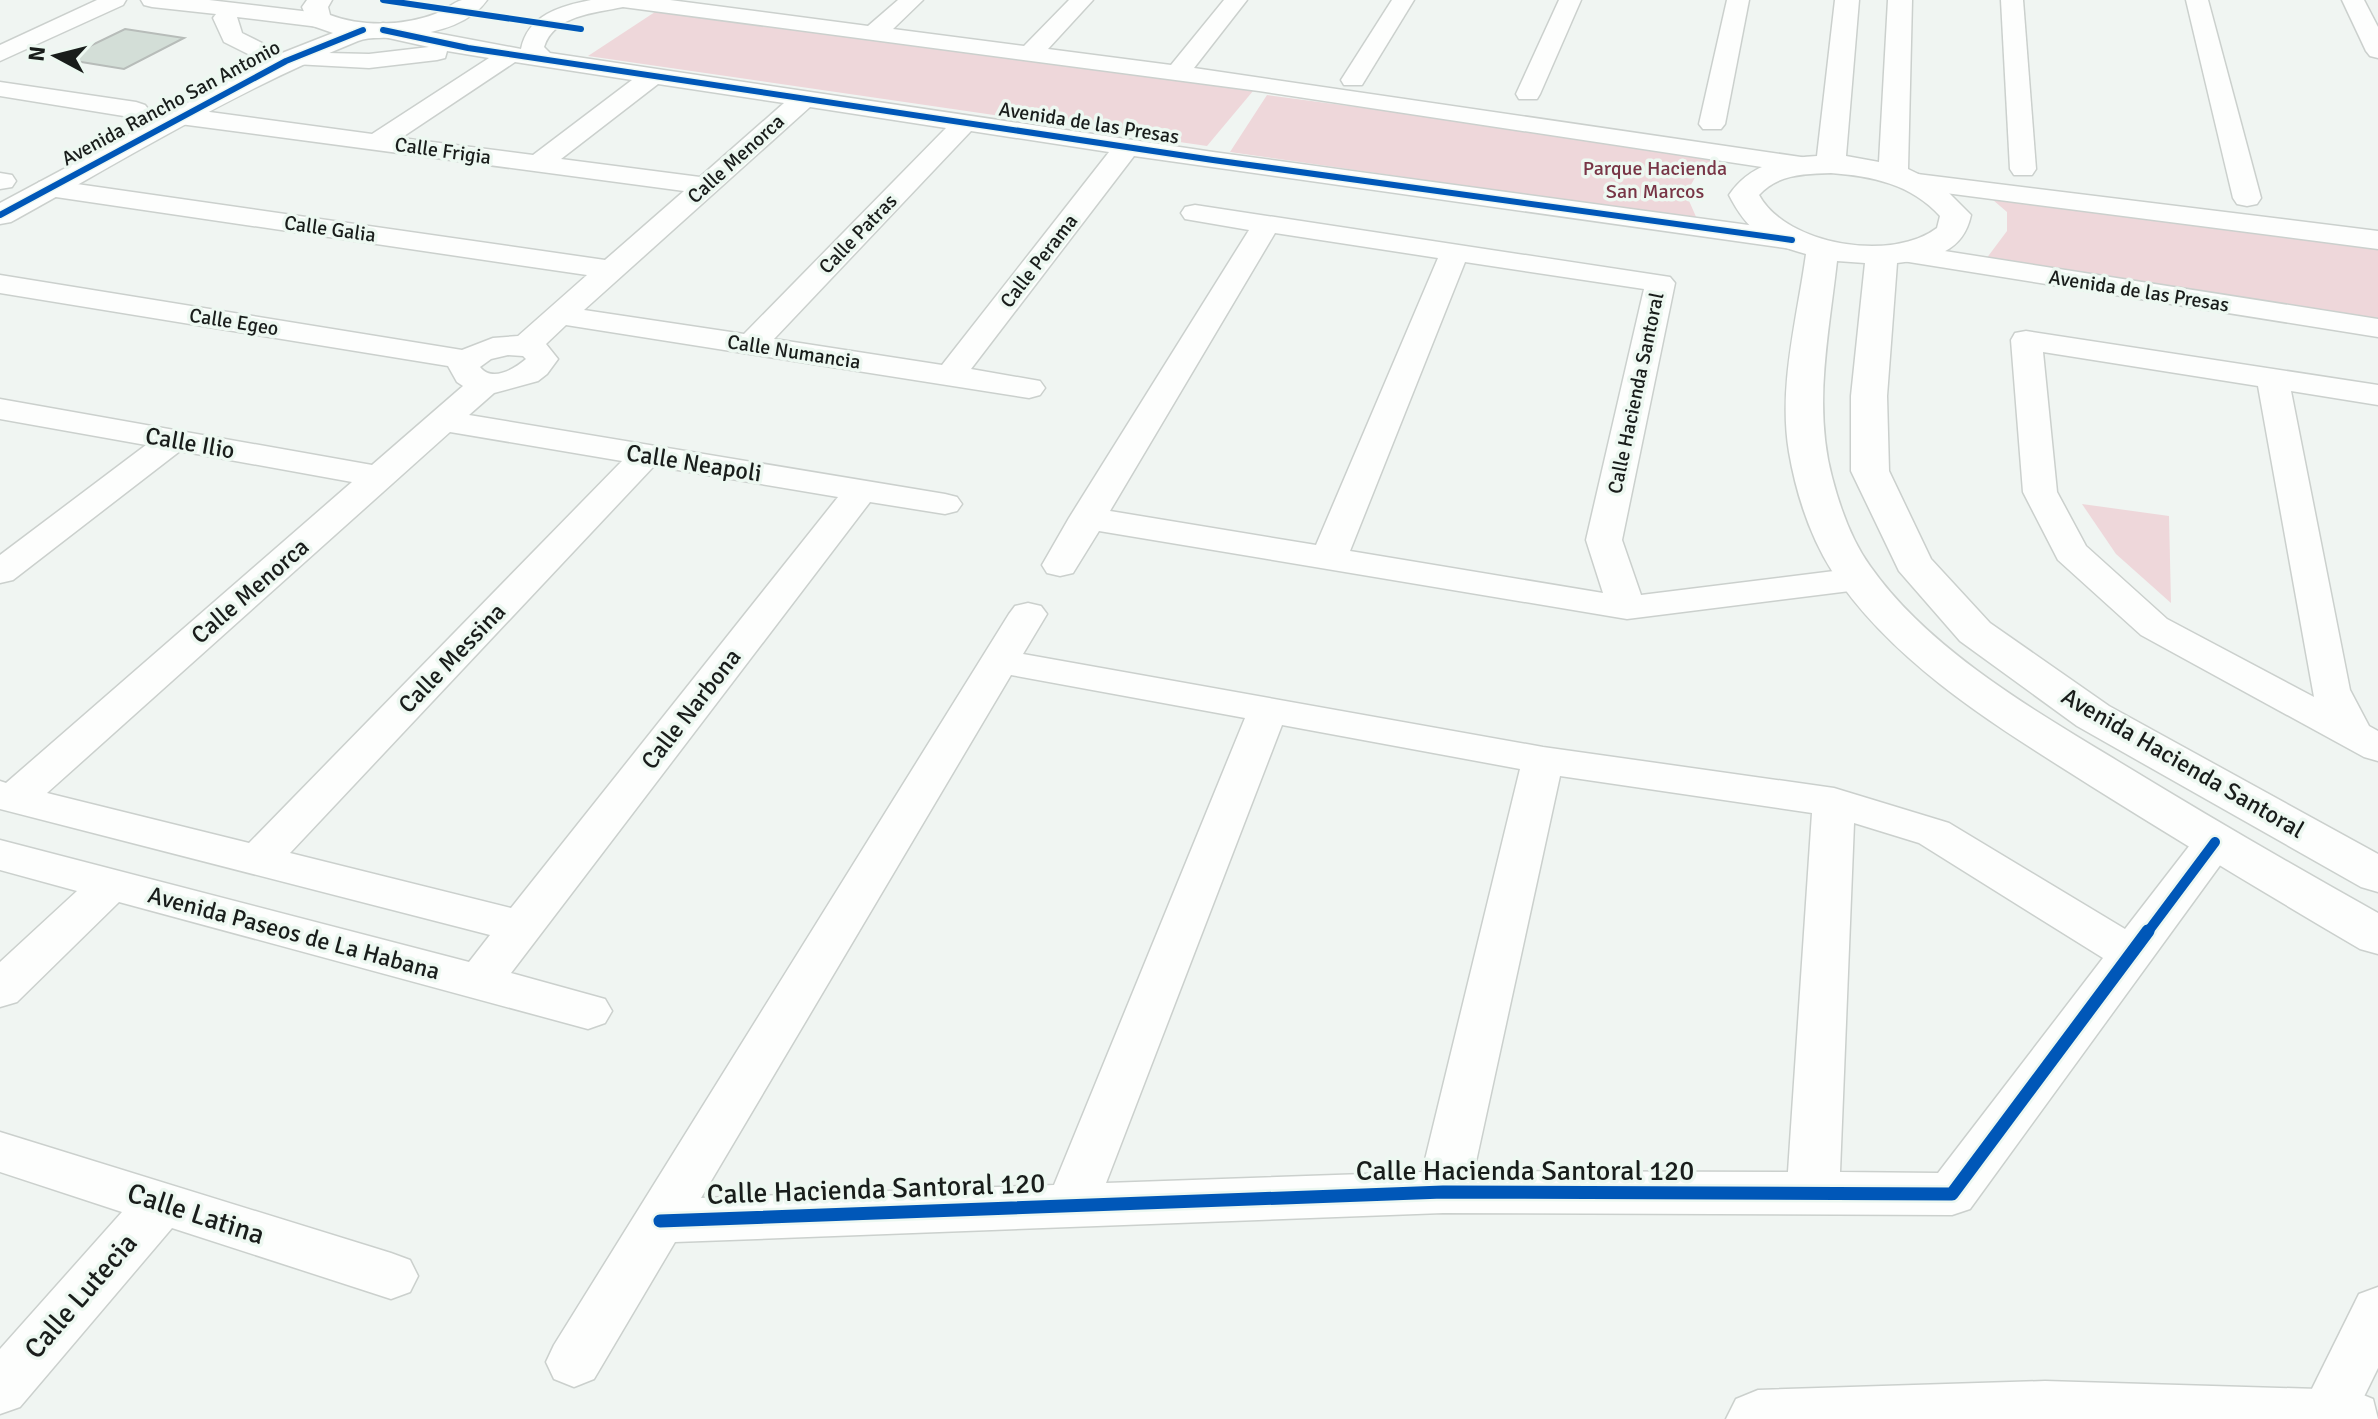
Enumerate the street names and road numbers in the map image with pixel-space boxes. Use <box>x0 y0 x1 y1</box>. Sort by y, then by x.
street label: Avenida Rancho San Antonio <box>57 35 285 171</box>
street label: Avenida de las Presas <box>997 96 1181 150</box>
street label: Calle Menorca <box>682 109 790 209</box>
street label: Calle Frigia <box>393 132 493 170</box>
street label: Calle Patras <box>814 189 903 279</box>
street label: Calle Perama <box>995 209 1083 313</box>
street label: Calle Galia <box>283 210 377 248</box>
street label: Avenida de las Presas <box>2047 264 2231 318</box>
street label: Calle Hacienda Santoral <box>1602 290 1670 496</box>
street label: Calle Egeo <box>188 303 280 341</box>
street label: Calle Numancia <box>726 329 862 375</box>
street label: Calle Ilio <box>143 420 237 466</box>
street label: Calle Neapoli <box>624 438 764 488</box>
street label: Calle Menorca <box>185 532 315 650</box>
street label: Calle Messina <box>392 597 512 719</box>
street label: Calle Narbona <box>635 643 747 775</box>
street label: Avenida Hacienda Santoral <box>2056 681 2310 845</box>
street label: Avenida Paseos de La Habana <box>145 880 443 986</box>
street label: Calle Hacienda Santoral 120 <box>1356 1154 1694 1188</box>
street label: Calle Hacienda Santoral 120 <box>706 1166 1046 1212</box>
street label: Calle Latina <box>123 1176 269 1252</box>
street label: Calle Lutecia <box>17 1226 145 1366</box>

